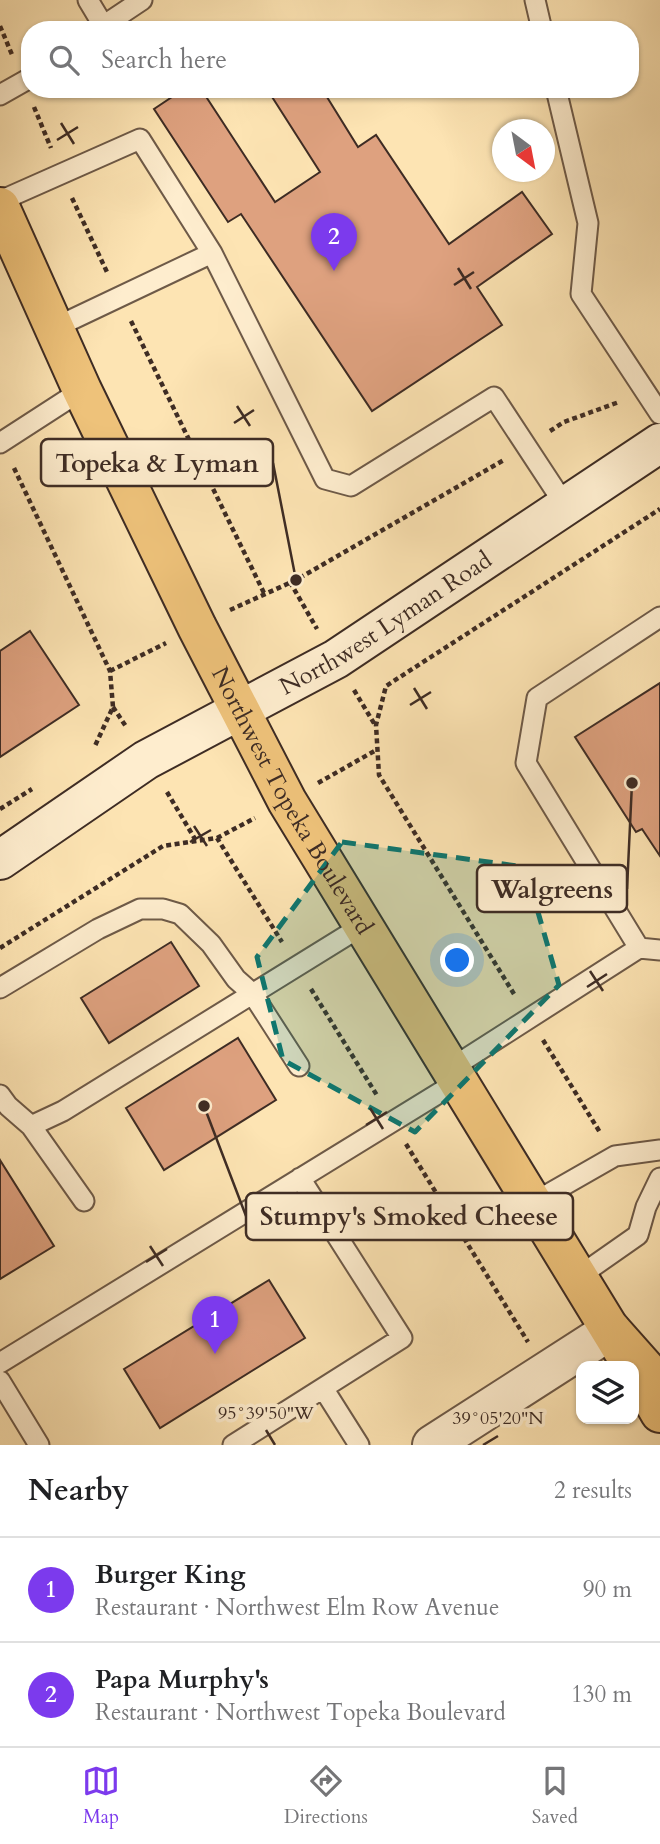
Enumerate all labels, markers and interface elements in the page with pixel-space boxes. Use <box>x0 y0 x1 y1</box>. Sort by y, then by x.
search box <box>21 21 639 98</box>
icon: search <box>45 41 83 79</box>
text: Search here <box>101 42 227 77</box>
north arrow <box>492 119 555 182</box>
pin: 2 <box>311 213 357 271</box>
callout: Topeka & Lyman <box>41 439 273 486</box>
text: Topeka & Lyman <box>55 446 259 481</box>
street label: Northwest Lyman Road <box>274 544 499 703</box>
street label: Northwest Topeka Boulevard <box>203 661 381 941</box>
callout: Walgreens <box>477 865 627 912</box>
text: Walgreens <box>490 872 613 907</box>
your location <box>440 943 474 977</box>
callout: Stumpy's Smoked Cheese <box>246 1193 573 1240</box>
text: Stumpy's Smoked Cheese <box>260 1199 558 1234</box>
pin: 1 <box>192 1296 238 1354</box>
map controls <box>576 1361 639 1424</box>
button: layers <box>576 1361 639 1424</box>
text: 95°39'50"W <box>218 1401 314 1426</box>
text: 39°05'20"N <box>452 1406 544 1431</box>
text: Nearby <box>28 1470 129 1511</box>
text: 2 results <box>554 1475 632 1506</box>
text: Burger King <box>95 1557 246 1592</box>
text: 1 <box>45 1574 57 1605</box>
text: 90 m <box>583 1574 632 1605</box>
text: Restaurant · Northwest Elm Row Avenue <box>95 1592 499 1623</box>
text: Papa Murphy's <box>95 1662 269 1697</box>
text: 2 <box>45 1679 57 1710</box>
text: 130 m <box>571 1679 632 1710</box>
text: Restaurant · Northwest Topeka Boulevard <box>95 1697 506 1728</box>
tab: Map <box>82 1762 120 1830</box>
tab: Directions <box>284 1762 368 1830</box>
tab: Saved <box>532 1762 578 1830</box>

